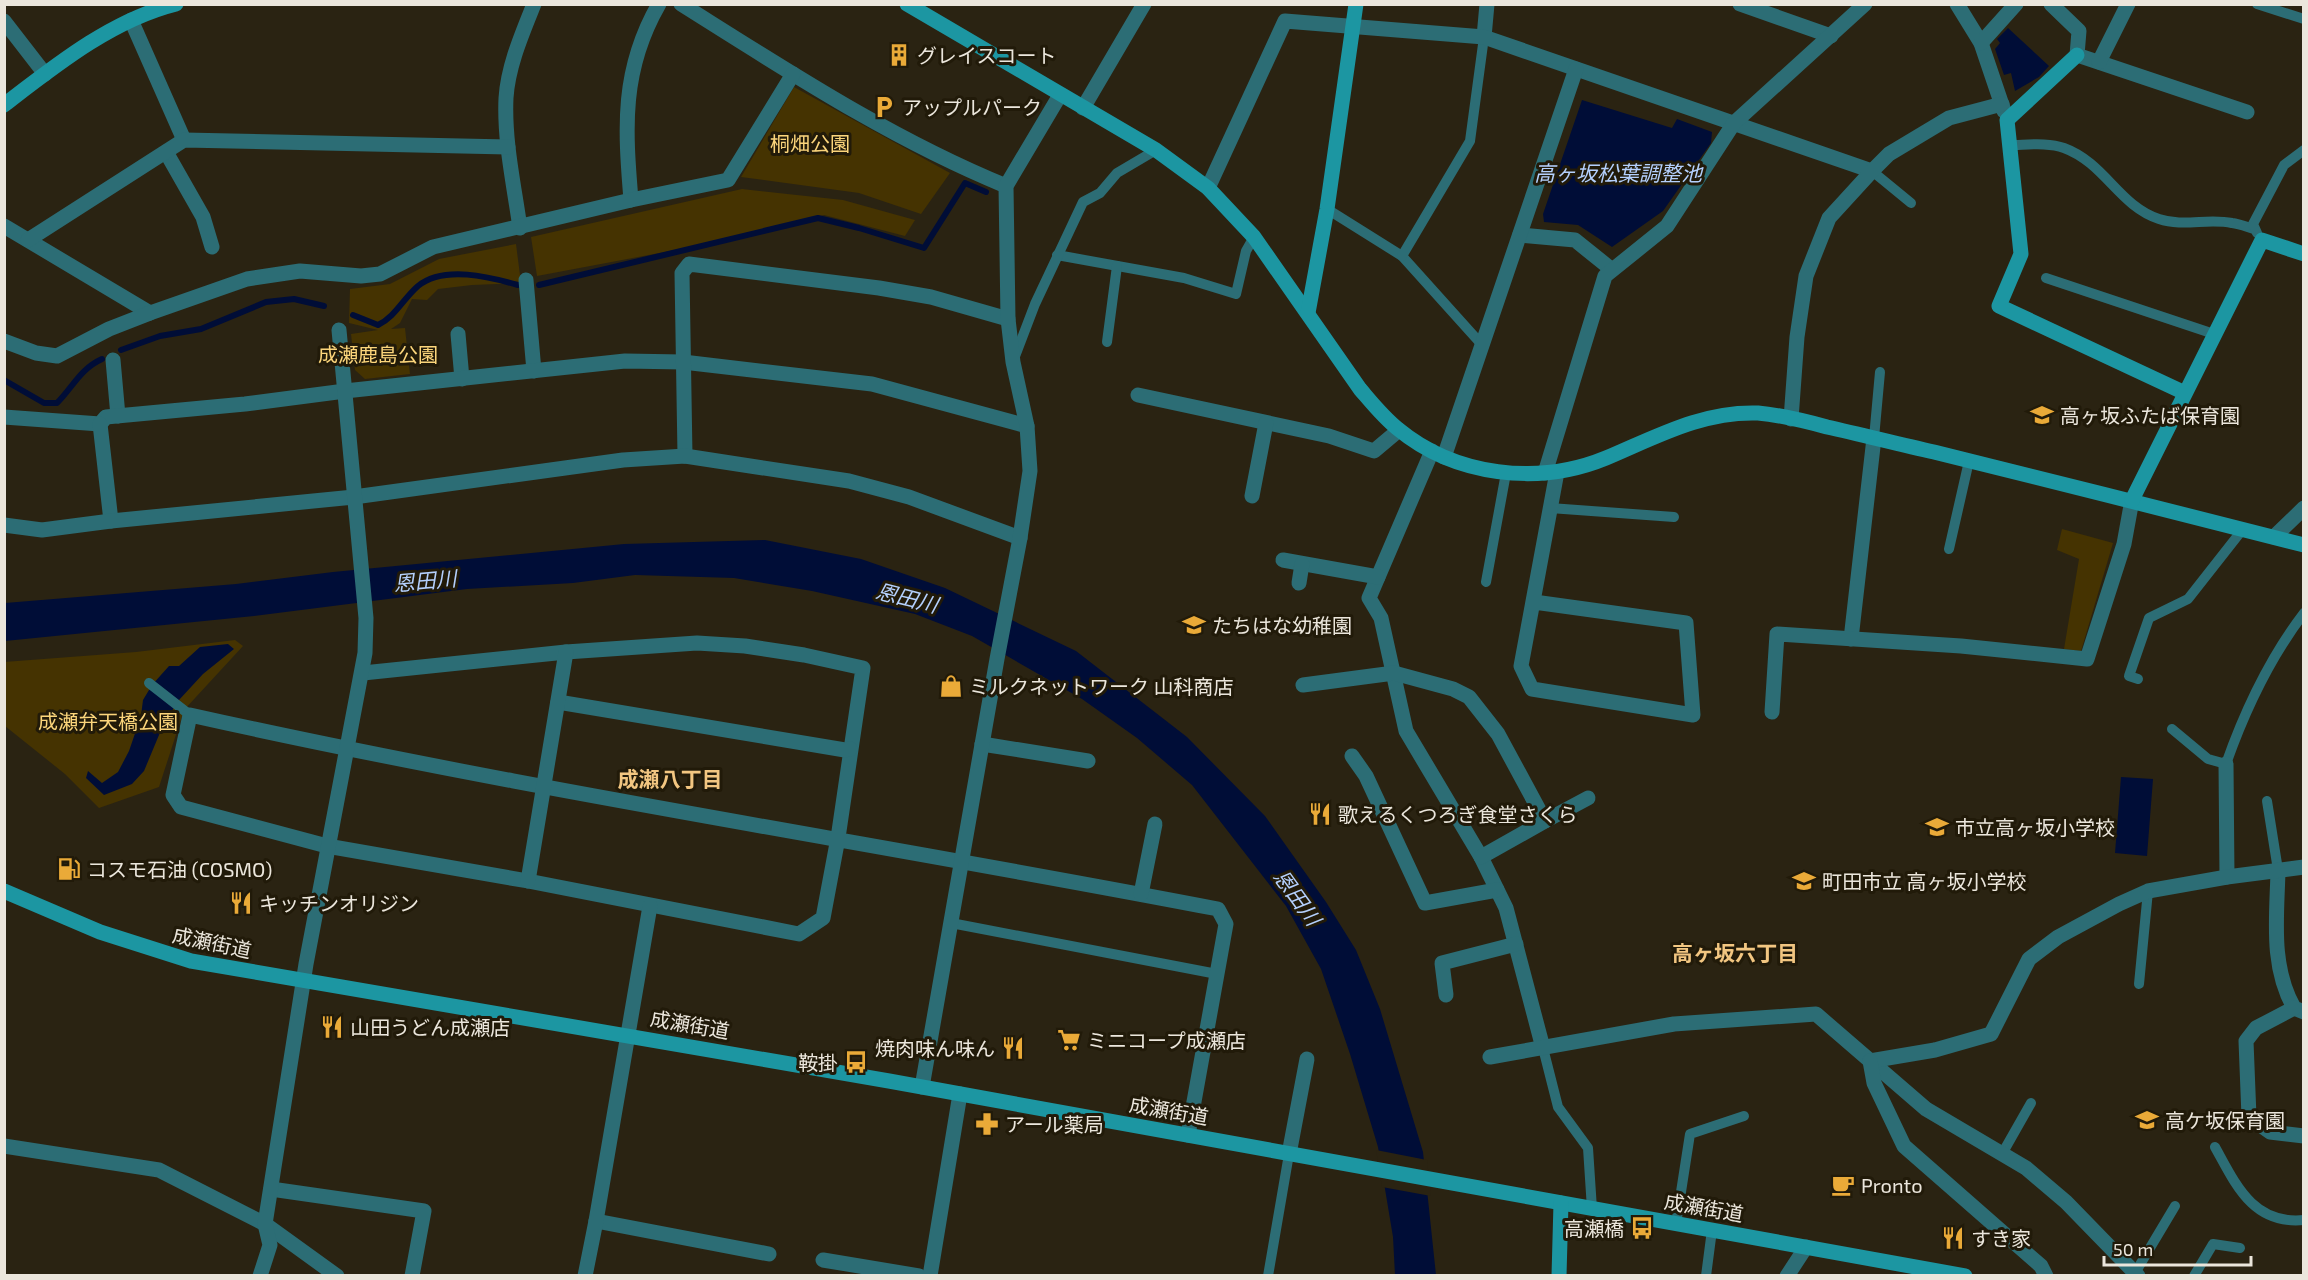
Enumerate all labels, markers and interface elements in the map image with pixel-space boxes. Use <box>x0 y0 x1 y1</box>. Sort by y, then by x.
building icon: グレイスコート <box>886 42 912 68</box>
place label: グレイスコート <box>917 43 1056 67</box>
parking icon: アップルパーク <box>871 94 897 120</box>
place label: アップルパーク <box>902 95 1042 119</box>
park label: 桐畑公園 <box>770 131 850 155</box>
water label: 高ヶ坂松葉調整池 <box>1534 160 1704 185</box>
park label: 成瀬鹿島公園 <box>318 342 438 366</box>
school or university icon: 高ヶ坂ふたば保育園 <box>2029 402 2055 428</box>
place label: 高ヶ坂ふたば保育園 <box>2060 403 2240 427</box>
water label: 恩田川 <box>393 565 459 595</box>
water label: 恩田川 <box>873 577 943 617</box>
school or university icon: たちはな幼稚園 <box>1181 612 1207 638</box>
place label: たちはな幼稚園 <box>1212 613 1352 637</box>
shop icon: ミルクネットワーク 山科商店 <box>938 673 964 699</box>
place label: ミルクネットワーク 山科商店 <box>969 674 1233 698</box>
park label: 成瀬弁天橋公園 <box>38 709 178 733</box>
district label: 成瀬八丁目 <box>618 766 723 791</box>
restaurant icon: 歌えるくつろぎ食堂さくら <box>1307 801 1333 827</box>
place label: 歌えるくつろぎ食堂さくら <box>1338 802 1577 826</box>
school or university icon: 市立高ヶ坂小学校 <box>1924 814 1950 840</box>
place label: 市立高ヶ坂小学校 <box>1955 815 2115 839</box>
fuel station icon: コスモ石油 (COSMO) <box>56 856 82 882</box>
place label: コスモ石油 (COSMO) <box>87 857 272 881</box>
water label: 恩田川 <box>1269 864 1328 931</box>
school or university icon: 町田市立 高ヶ坂小学校 <box>1791 868 1817 894</box>
place label: 町田市立 高ヶ坂小学校 <box>1822 869 2026 893</box>
restaurant icon: キッチンオリジン <box>228 890 254 916</box>
place label: キッチンオリジン <box>259 891 419 915</box>
street label: 成瀬街道 <box>170 922 254 962</box>
district label: 高ヶ坂六丁目 <box>1672 940 1798 965</box>
street label: 成瀬街道 <box>649 1005 731 1043</box>
restaurant icon: 山田うどん成瀬店 <box>319 1014 345 1040</box>
place label: 山田うどん成瀬店 <box>350 1015 510 1039</box>
supermarket icon: ミニコープ成瀬店 <box>1056 1027 1082 1053</box>
place label: ミニコープ成瀬店 <box>1087 1028 1246 1052</box>
restaurant icon: 焼肉味ん味ん <box>1000 1035 1026 1061</box>
place label: 焼肉味ん味ん <box>875 1036 995 1060</box>
bus stop icon: 鞍掛 <box>843 1049 869 1075</box>
place label: 鞍掛 <box>798 1050 838 1074</box>
street label: 成瀬街道 <box>1128 1091 1210 1129</box>
school or university icon: 高ケ坂保育園 <box>2134 1107 2160 1133</box>
place label: 高ケ坂保育園 <box>2165 1108 2285 1132</box>
pharmacy icon: アール薬局 <box>974 1111 1000 1137</box>
place label: アール薬局 <box>1005 1112 1104 1136</box>
cafe icon: Pronto <box>1830 1172 1856 1198</box>
place label: Pronto <box>1861 1173 1923 1197</box>
street label: 成瀬街道 <box>1663 1188 1745 1226</box>
bus stop icon: 高瀬橋 <box>1629 1215 1655 1241</box>
place label: 高瀬橋 <box>1564 1216 1624 1240</box>
restaurant icon: すき家 <box>1940 1225 1966 1251</box>
place label: すき家 <box>1971 1226 2031 1250</box>
scale bar <box>2104 1229 2251 1267</box>
text: 50 m <box>2113 1238 2153 1260</box>

